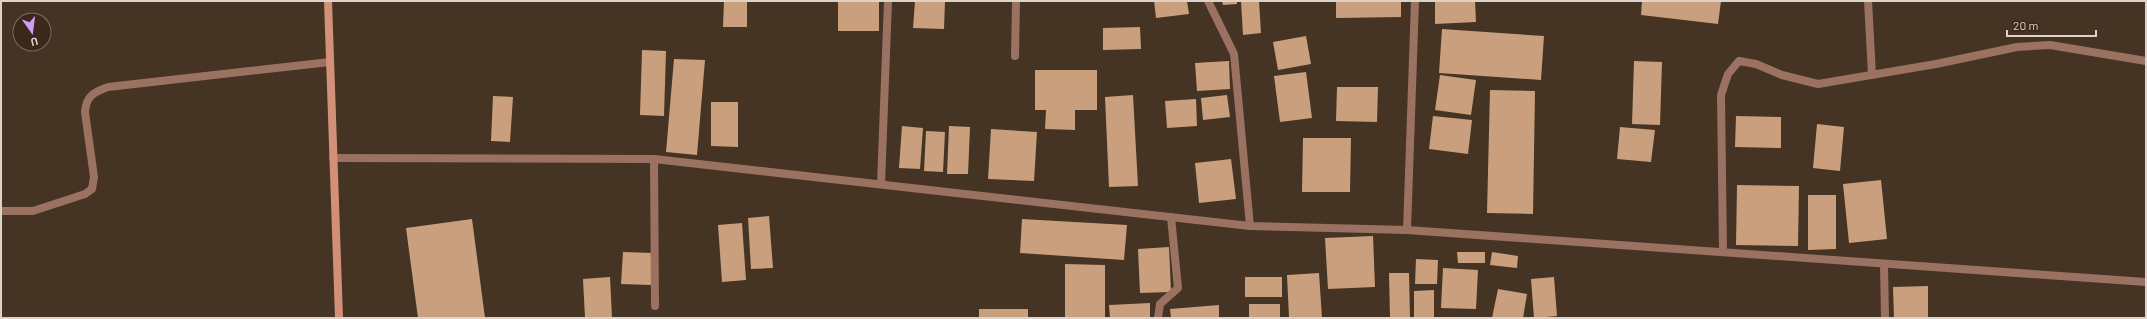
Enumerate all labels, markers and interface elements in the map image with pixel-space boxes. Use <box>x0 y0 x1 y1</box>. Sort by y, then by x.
north arrow <box>12 12 52 52</box>
scale bar <box>2007 12 2096 38</box>
text: 20 m <box>2013 18 2039 32</box>
text: U <box>30 35 39 49</box>

